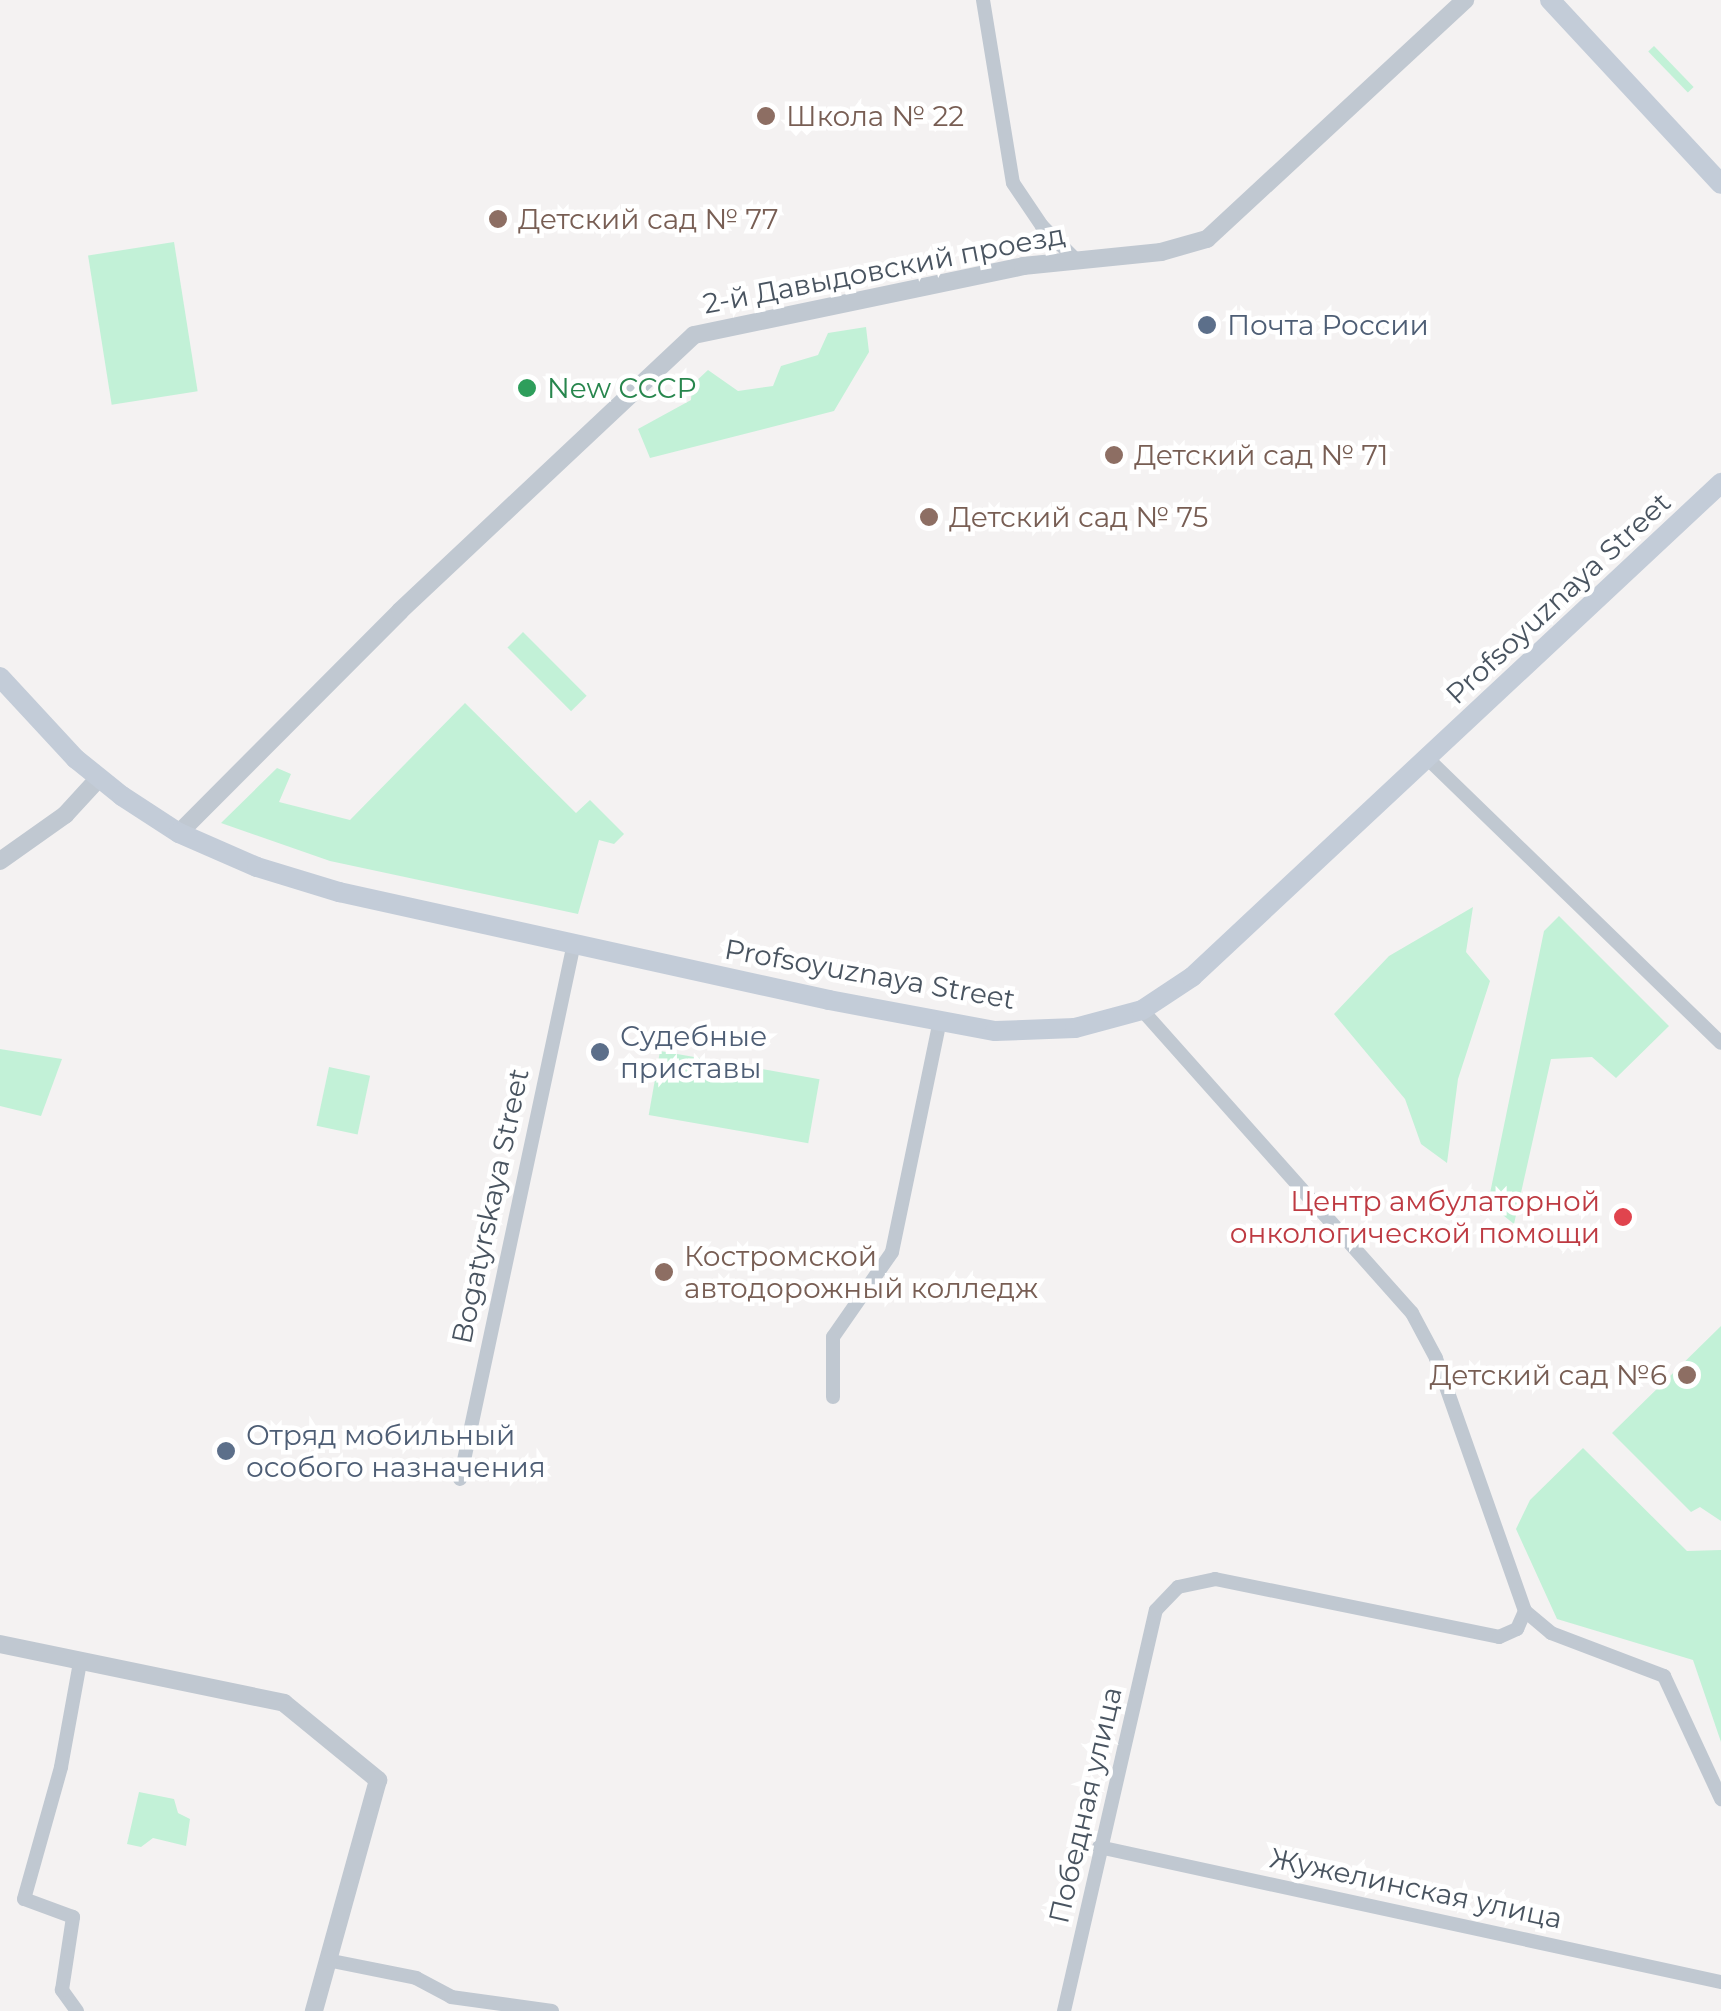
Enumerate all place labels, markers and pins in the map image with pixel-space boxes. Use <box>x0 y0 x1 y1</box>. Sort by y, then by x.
place label: Школа № 22 <box>786 99 964 133</box>
marker: Школа № 22 <box>755 105 777 127</box>
place label: Детский сад № 77 <box>518 202 779 236</box>
marker: Детский сад № 77 <box>487 208 509 230</box>
place label: Почта России <box>1227 308 1429 342</box>
marker: Почта России <box>1196 314 1218 336</box>
place label: New СССР <box>547 371 696 405</box>
marker: New СССР <box>516 377 538 399</box>
place label: Детский сад № 71 <box>1134 438 1388 472</box>
marker: Детский сад № 71 <box>1103 444 1125 466</box>
place label: Детский сад № 75 <box>949 500 1208 534</box>
marker: Детский сад № 75 <box>918 506 940 528</box>
place label: Судебные приставы <box>620 1019 767 1085</box>
marker: Судебные приставы <box>589 1041 611 1063</box>
place label: Центр амбулаторной онкологической помощи <box>1230 1184 1600 1250</box>
marker: Центр амбулаторной онкологической помощи <box>1610 1204 1636 1230</box>
place label: Костромской автодорожный колледж <box>684 1239 1038 1305</box>
marker: Костромской автодорожный колледж <box>653 1261 675 1283</box>
place label: Детский сад №6 <box>1430 1358 1667 1392</box>
marker: Детский сад №6 <box>1676 1364 1698 1386</box>
place label: Отряд мобильный особого назначения <box>246 1418 546 1484</box>
marker: Отряд мобильный особого назначения <box>215 1440 237 1462</box>

